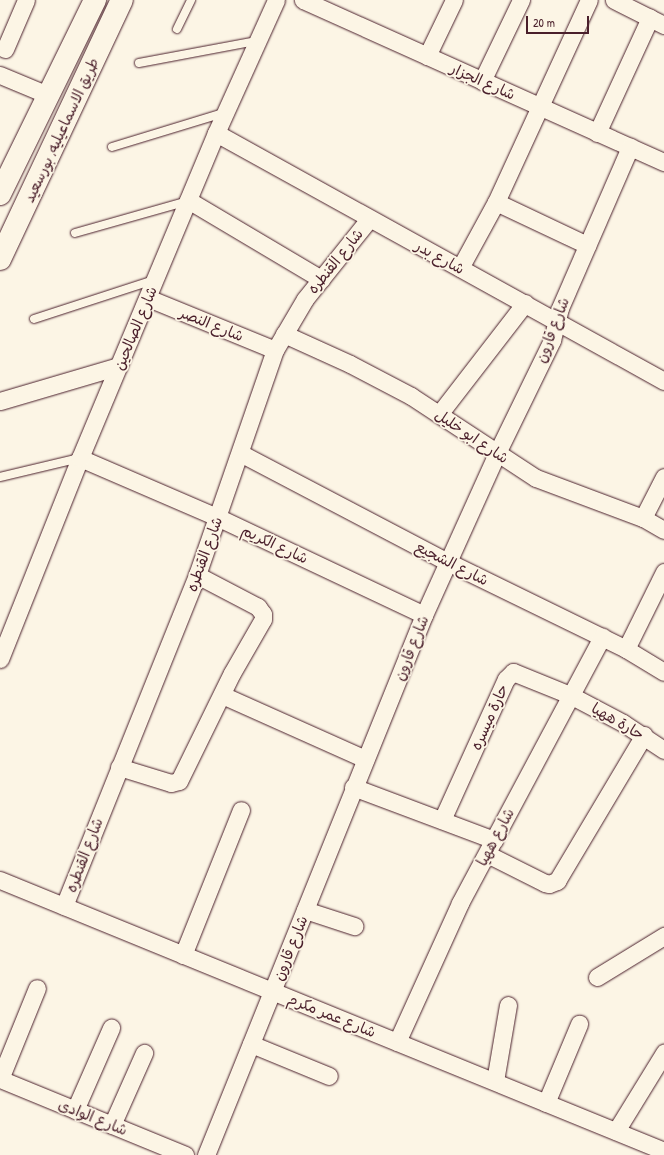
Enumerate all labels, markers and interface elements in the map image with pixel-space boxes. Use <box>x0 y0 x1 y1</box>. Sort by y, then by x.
scale bar <box>528 8 591 34</box>
text: 20 m <box>533 14 555 31</box>
street label: طريق الاسماعيليه, بورسعيد <box>20 55 102 205</box>
street label: شارع الجزار <box>448 59 518 103</box>
street label: شارع القنطره <box>303 225 367 297</box>
street label: شارع بدر <box>412 236 468 278</box>
street label: شارع الصالحين <box>109 283 161 373</box>
street label: شارع قارون <box>531 295 573 365</box>
street label: شارع النصر <box>178 303 246 345</box>
street label: شارع ابو خليل <box>432 405 512 467</box>
street label: شارع القنطره <box>182 514 226 594</box>
street label: شارع الكريم <box>239 521 311 567</box>
street label: شارع الشجيع <box>412 537 492 589</box>
street label: شارع قارون <box>390 613 432 683</box>
street label: حارة ميسره <box>466 681 512 753</box>
street label: حارة ههيا <box>588 699 648 743</box>
street label: شارع ههيا <box>472 805 518 869</box>
street label: شارع القنطره <box>62 815 106 895</box>
street label: شارع قارون <box>269 913 311 983</box>
street label: شارع عمر مكرم <box>285 989 379 1041</box>
street label: شارع الوادى <box>56 1095 130 1139</box>

